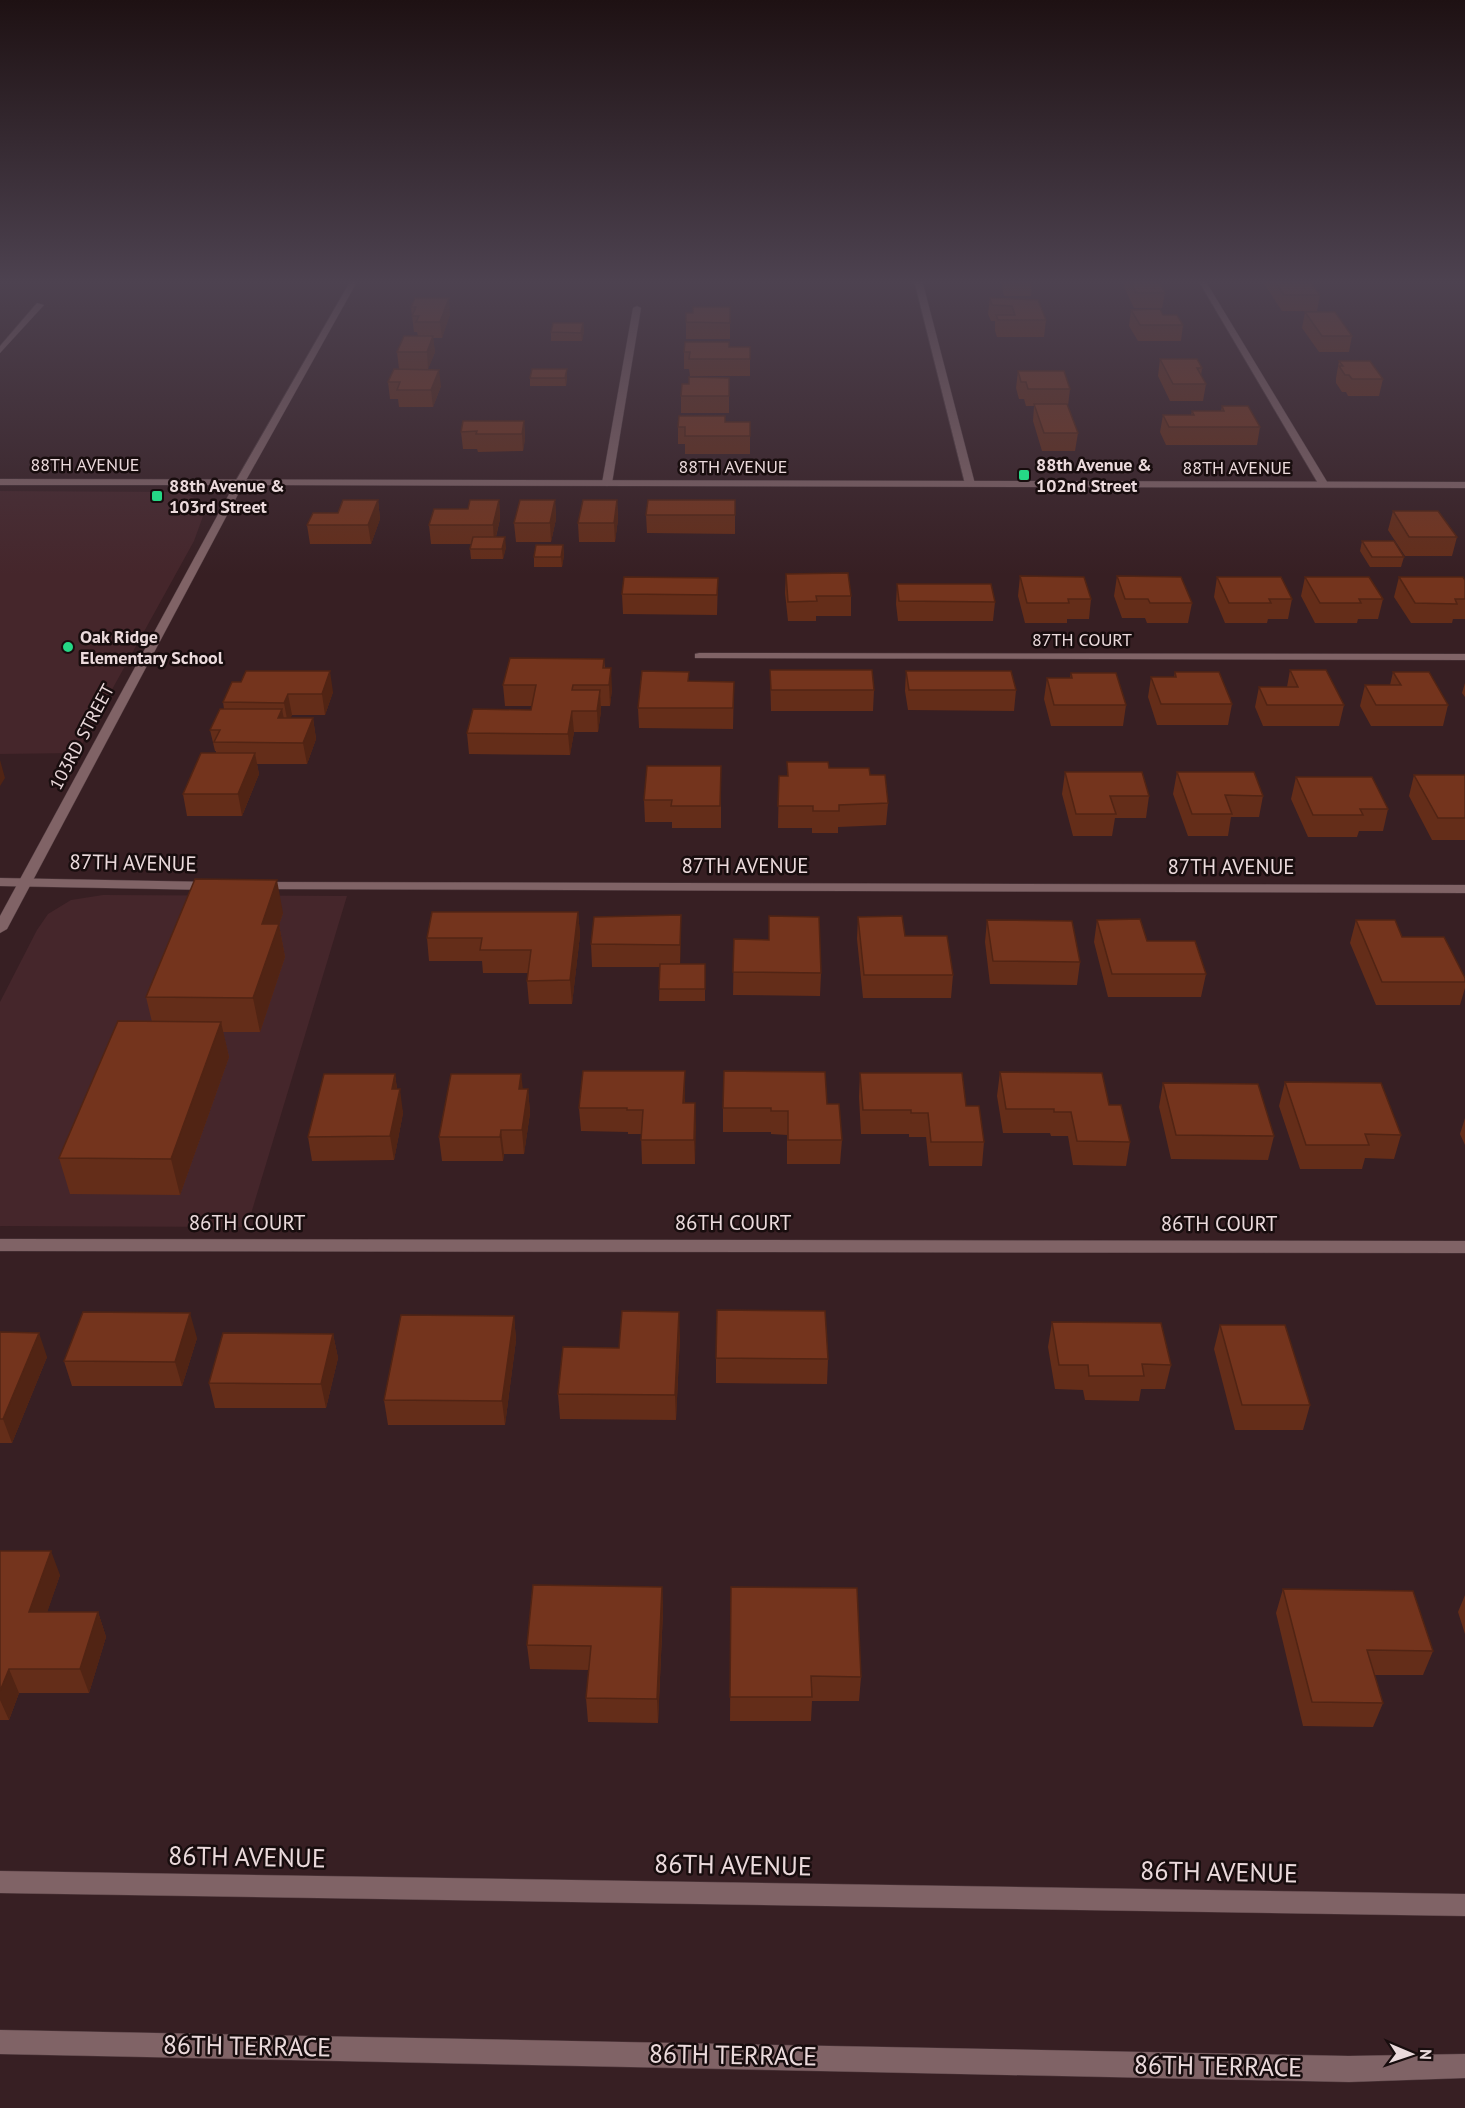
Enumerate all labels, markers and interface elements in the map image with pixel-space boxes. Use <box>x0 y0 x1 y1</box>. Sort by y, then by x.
street label: 88TH AVENUE <box>30 453 140 476</box>
place label: 88th Avenue & 102nd Street <box>1036 453 1152 497</box>
street label: 88TH AVENUE <box>678 455 788 478</box>
street label: 88TH AVENUE <box>1182 456 1292 479</box>
marker: 88th Avenue & 102nd Street <box>1017 468 1031 482</box>
place label: 88th Avenue & 103rd Street <box>169 474 285 518</box>
marker: 88th Avenue & 103rd Street <box>150 489 164 503</box>
place label: Oak Ridge Elementary School <box>80 625 224 669</box>
street label: 87TH COURT <box>1032 628 1132 651</box>
marker: Oak Ridge Elementary School <box>61 640 75 654</box>
street label: 103RD STREET <box>44 680 119 793</box>
street label: 87TH AVENUE <box>69 848 197 877</box>
street label: 87TH AVENUE <box>681 852 809 879</box>
street label: 87TH AVENUE <box>1167 853 1295 880</box>
street label: 86TH COURT <box>189 1209 306 1236</box>
street label: 86TH COURT <box>675 1209 792 1236</box>
street label: 86TH COURT <box>1161 1210 1278 1237</box>
street label: 86TH AVENUE <box>168 1839 326 1874</box>
street label: 86TH AVENUE <box>654 1847 812 1882</box>
street label: 86TH AVENUE <box>1140 1854 1298 1889</box>
north arrow <box>1381 2024 1441 2084</box>
street label: 86TH TERRACE <box>163 2028 331 2063</box>
street label: 86TH TERRACE <box>649 2037 817 2072</box>
street label: 86TH TERRACE <box>1134 2048 1302 2083</box>
text: N <box>1416 2049 1436 2060</box>

